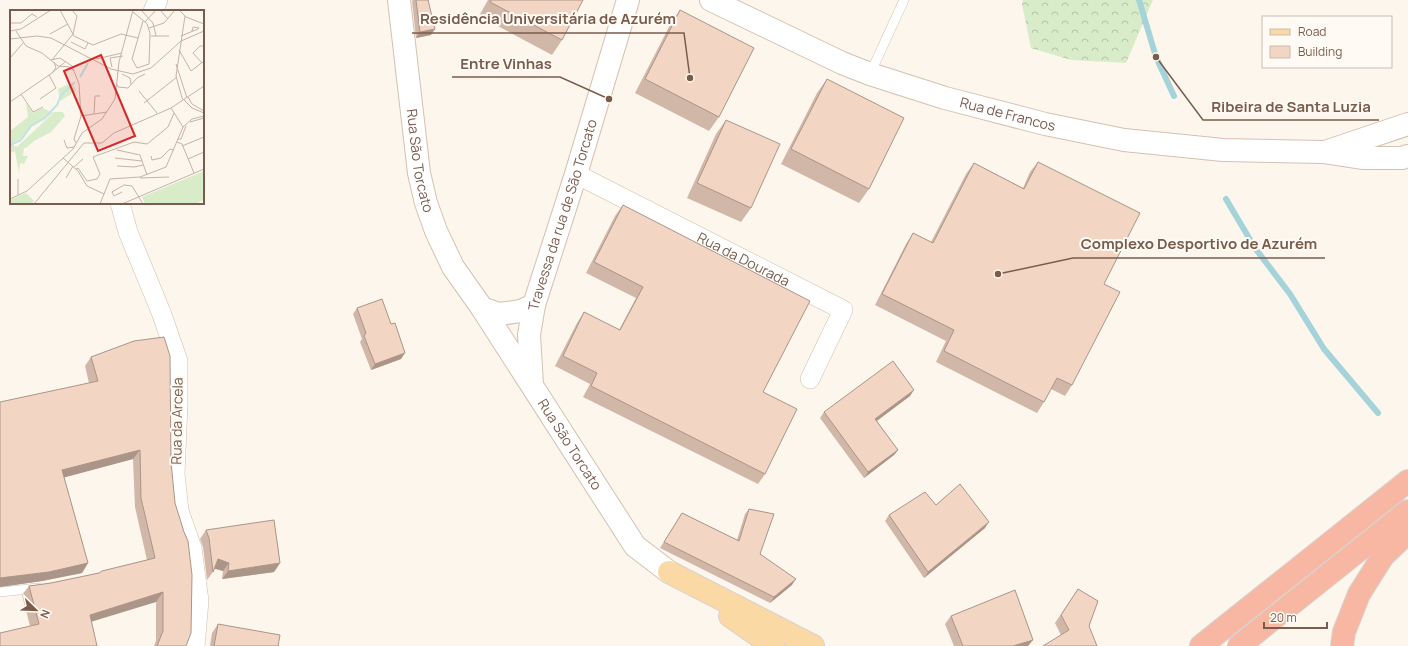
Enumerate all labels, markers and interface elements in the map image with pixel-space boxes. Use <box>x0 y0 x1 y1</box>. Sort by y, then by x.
callout: Residência Universitária de Azurém <box>412 6 684 33</box>
text: Residência Universitária de Azurém <box>420 8 676 29</box>
inset map <box>10 10 204 204</box>
legend <box>1262 16 1392 68</box>
text: Road <box>1298 23 1326 40</box>
text: Building <box>1298 43 1342 60</box>
callout: Entre Vinhas <box>452 50 560 77</box>
text: Entre Vinhas <box>460 53 552 74</box>
street label: Rua de Francos <box>958 92 1057 135</box>
callout: Ribeira de Santa Luzia <box>1203 93 1379 120</box>
text: Ribeira de Santa Luzia <box>1211 96 1371 117</box>
street label: Rua São Torcato <box>403 108 439 215</box>
street label: Travessa da rua de São Torcato <box>523 117 601 312</box>
street label: Rua da Dourada <box>694 227 793 290</box>
callout: Complexo Desportivo de Azurém <box>1073 231 1325 258</box>
text: Complexo Desportivo de Azurém <box>1081 233 1317 254</box>
street label: Rua da Arcela <box>166 377 187 465</box>
street label: Rua São Torcato <box>534 395 606 493</box>
north arrow <box>16 590 56 630</box>
scale bar <box>1264 604 1327 630</box>
text: N <box>37 608 54 621</box>
text: 20 m <box>1270 609 1297 626</box>

